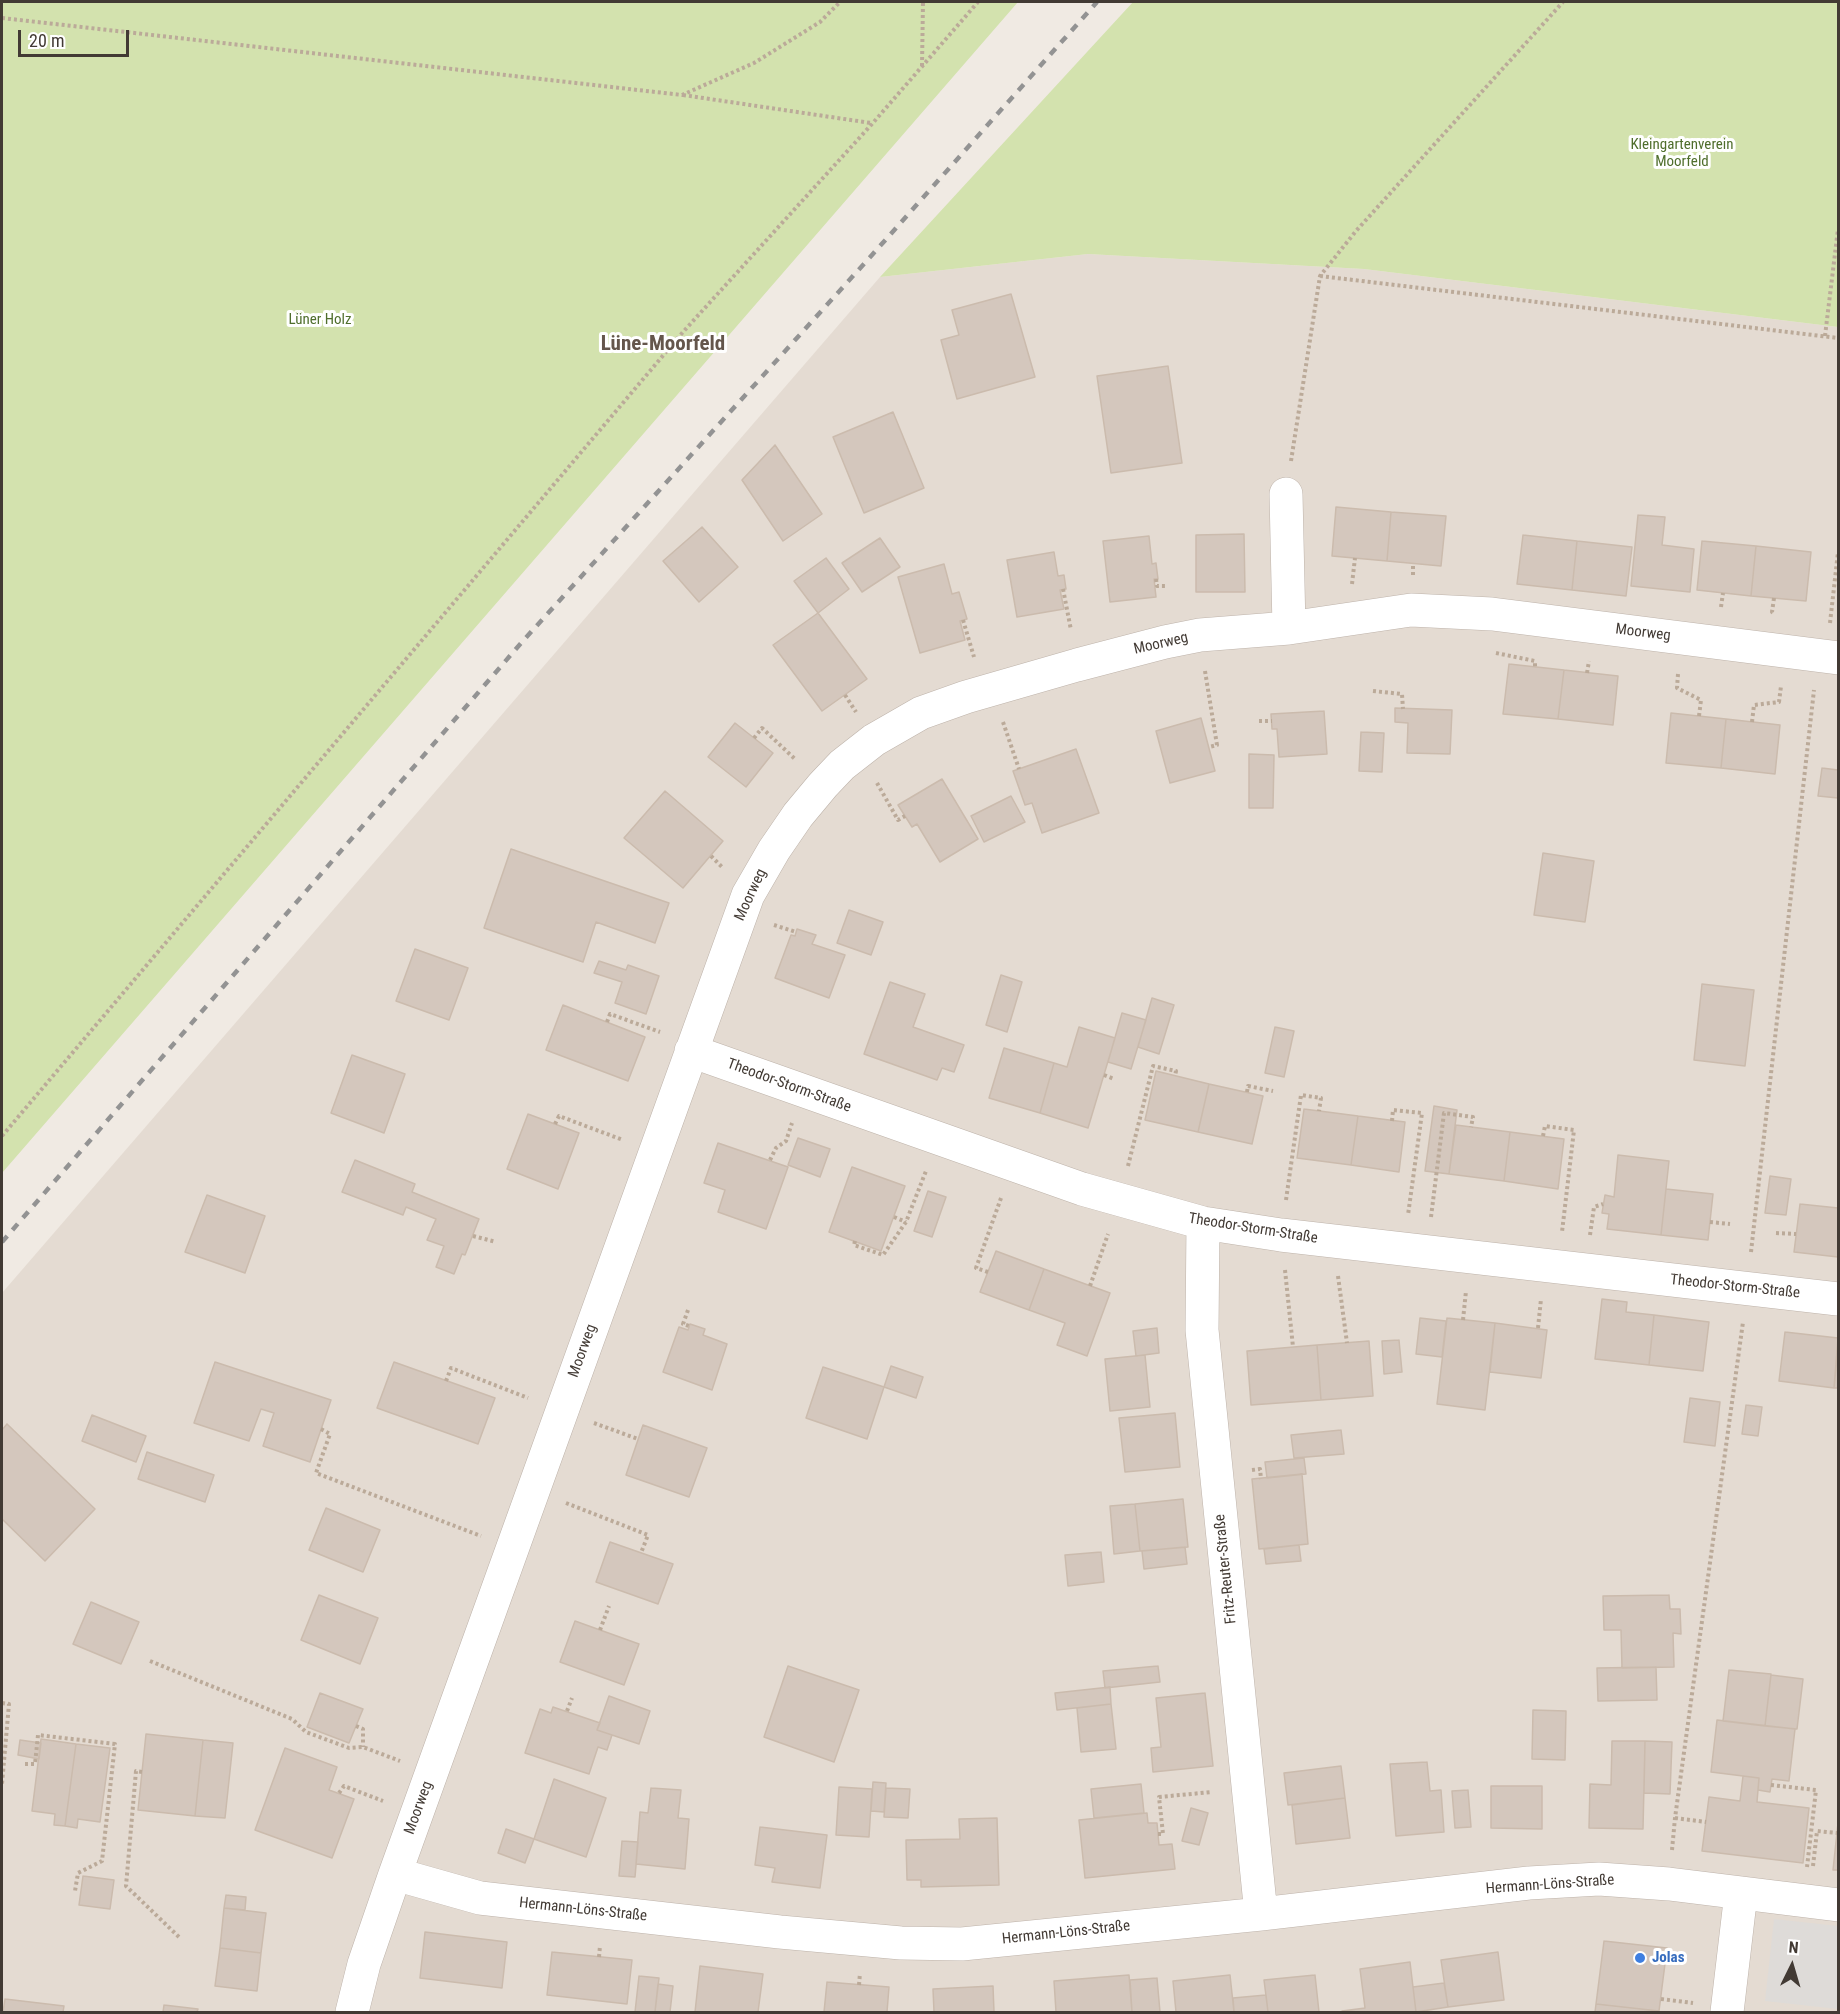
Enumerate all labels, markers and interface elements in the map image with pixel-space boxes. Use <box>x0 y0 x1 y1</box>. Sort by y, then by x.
scale bar <box>21 18 132 56</box>
text: 20 m <box>29 30 64 51</box>
park label: Kleingartenverein Moorfeld <box>1630 136 1734 171</box>
park label: Lüner Holz <box>288 311 352 329</box>
district label: Lüne-Moorfeld <box>601 332 725 358</box>
street label: Moorweg <box>1614 621 1672 645</box>
street label: Moorweg <box>1132 629 1190 659</box>
street label: Moorweg <box>731 866 771 924</box>
street label: Theodor-Storm-Straße <box>725 1055 853 1117</box>
street label: Theodor-Storm-Straße <box>1187 1210 1319 1248</box>
street label: Theodor-Storm-Straße <box>1669 1271 1801 1303</box>
street label: Moorweg <box>565 1322 601 1380</box>
street label: Fritz-Reuter-Straße <box>1211 1513 1241 1625</box>
street label: Moorweg <box>401 1779 437 1837</box>
street label: Hermann-Löns-Straße <box>1485 1872 1615 1898</box>
street label: Hermann-Löns-Straße <box>518 1894 648 1926</box>
street label: Hermann-Löns-Straße <box>1001 1917 1131 1949</box>
north arrow <box>1762 1936 1822 1996</box>
text: N <box>1788 1938 1799 1957</box>
place label: Jolas <box>1652 1949 1684 1967</box>
marker: Jolas <box>1633 1951 1647 1965</box>

